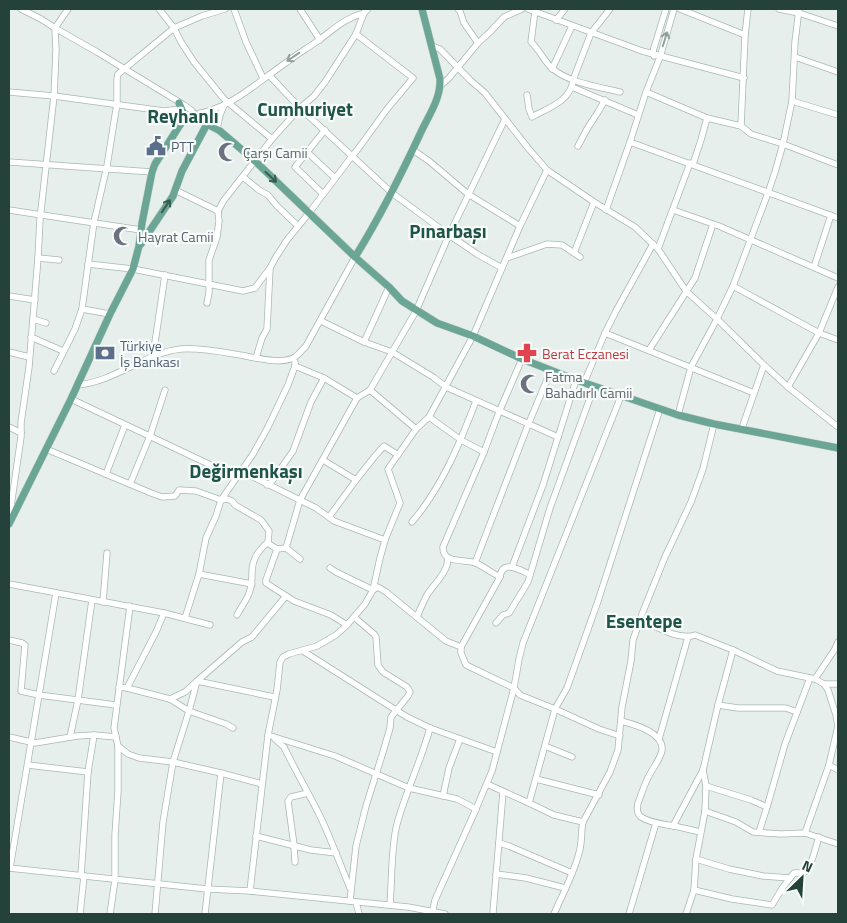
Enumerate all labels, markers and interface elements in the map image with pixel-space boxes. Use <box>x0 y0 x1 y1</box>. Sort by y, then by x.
one-way arrow <box>661 31 671 47</box>
one-way arrow <box>287 52 301 62</box>
district label: Cumhuriyet <box>257 94 353 123</box>
district label: Reyhanlı <box>147 101 219 130</box>
public building icon: PTT <box>145 135 167 157</box>
place label: PTT <box>171 136 195 157</box>
mosque icon: Çarşı Camii <box>217 141 239 163</box>
place label: Çarşı Camii <box>243 142 308 163</box>
one-way arrow <box>265 171 278 183</box>
one-way arrow <box>161 199 171 213</box>
district label: Pınarbaşı <box>409 216 487 245</box>
mosque icon: Hayrat Camii <box>112 225 134 247</box>
place label: Hayrat Camii <box>138 226 213 247</box>
place label: Türkiye İş Bankası <box>120 335 179 372</box>
bank icon: Türkiye İş Bankası <box>94 342 116 364</box>
pharmacy icon: Berat Eczanesi <box>516 342 538 364</box>
place label: Berat Eczanesi <box>542 343 629 364</box>
place label: Fatma Bahadırlı Camii <box>545 366 632 403</box>
mosque icon: Fatma Bahadırlı Camii <box>519 373 541 395</box>
district label: Değirmenkaşı <box>189 456 303 485</box>
district label: Esentepe <box>606 606 682 635</box>
north arrow <box>777 853 827 903</box>
text: N <box>799 854 817 877</box>

